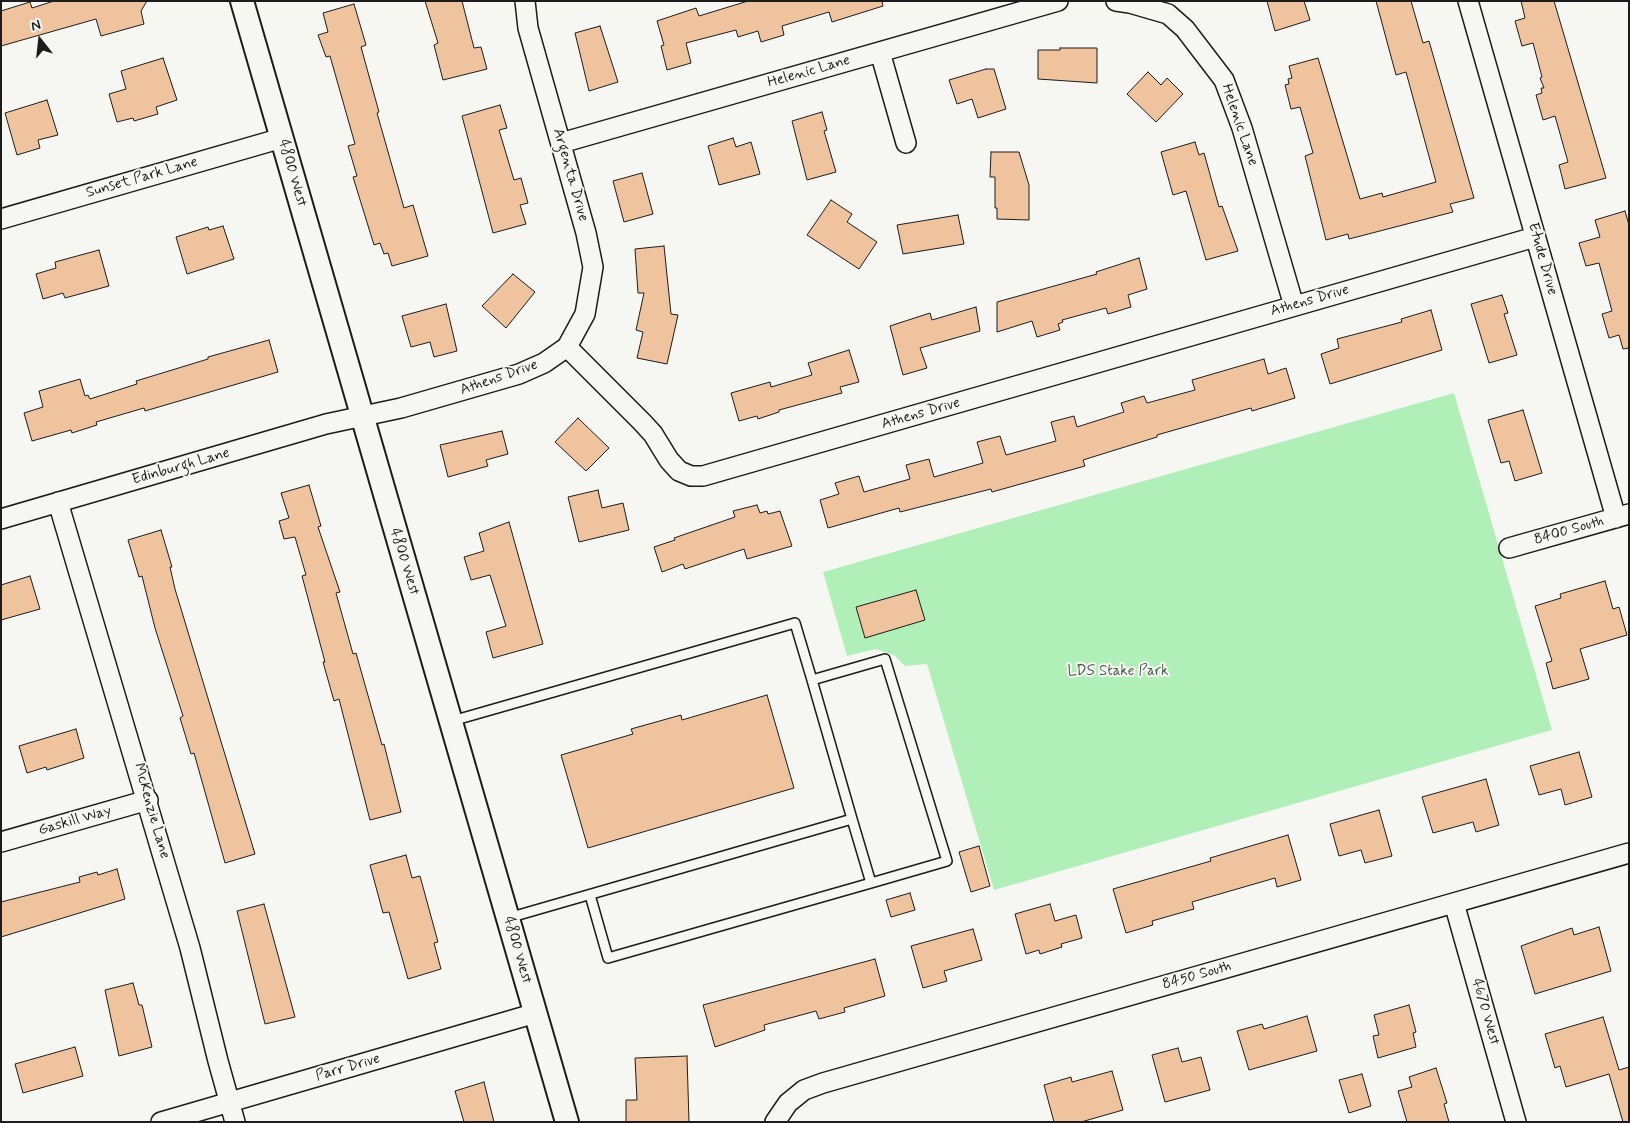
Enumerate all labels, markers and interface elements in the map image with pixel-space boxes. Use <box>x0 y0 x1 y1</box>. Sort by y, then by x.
north arrow <box>15 15 65 65</box>
text: N <box>29 16 43 36</box>
street label: Helenic Lane <box>766 52 852 92</box>
street label: Helenic Lane <box>1217 82 1261 168</box>
street label: Argenta Drive <box>548 126 592 224</box>
street label: 4800 West <box>274 137 310 209</box>
street label: Sunset Park Lane <box>84 153 200 203</box>
street label: Etude Drive <box>1523 221 1561 297</box>
street label: Athens Drive <box>1269 281 1351 321</box>
street label: Athens Drive <box>458 356 540 400</box>
street label: Athens Drive <box>880 394 962 434</box>
street label: Edinburgh Lane <box>130 444 232 490</box>
street label: 8400 South <box>1532 512 1606 550</box>
street label: 4800 West <box>385 526 423 598</box>
park label: LDS Stake Park <box>1068 663 1168 681</box>
street label: McKenzie Lane <box>129 761 173 861</box>
street label: Gaskill Way <box>36 802 114 840</box>
street label: 4800 West <box>499 914 535 986</box>
street label: 8450 South <box>1160 958 1234 994</box>
street label: 4670 West <box>1467 977 1503 1047</box>
street label: Parr Drive <box>314 1050 382 1086</box>

